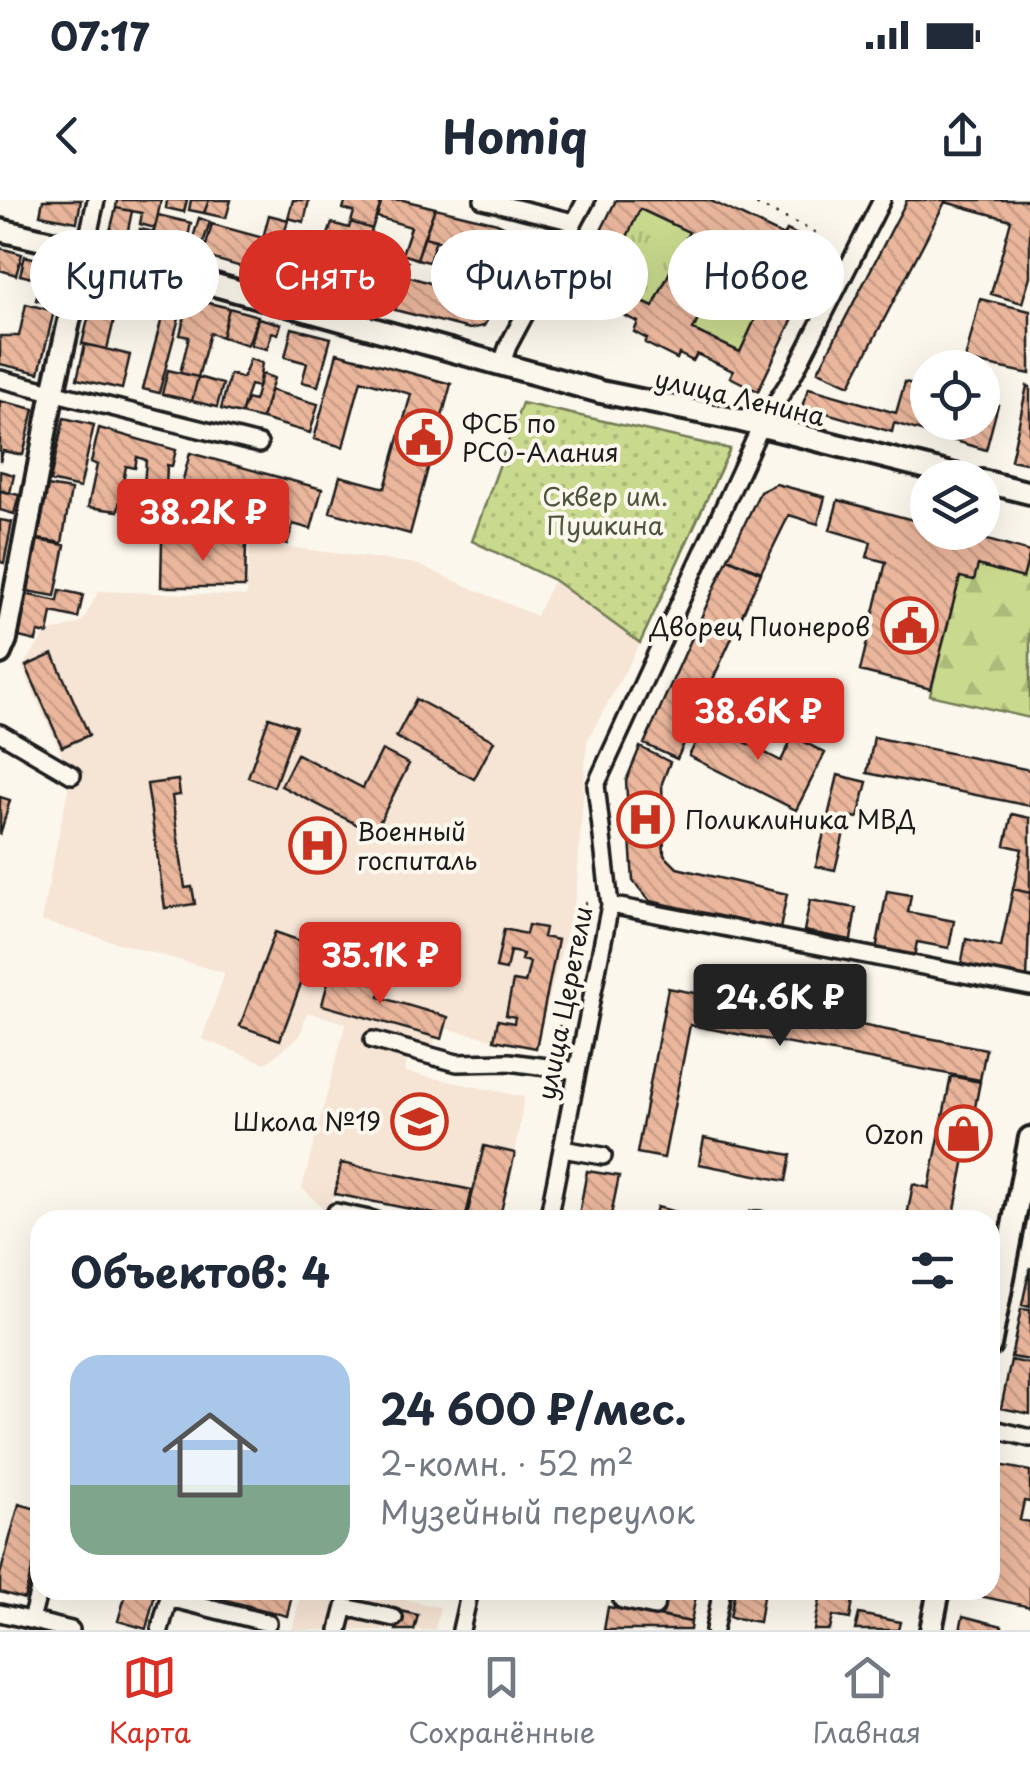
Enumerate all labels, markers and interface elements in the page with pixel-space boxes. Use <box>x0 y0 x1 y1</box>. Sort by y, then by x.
text: 07:17 <box>50 7 149 64</box>
text: Homiq <box>442 101 588 169</box>
icon: back <box>40 108 95 163</box>
icon: share <box>935 108 990 163</box>
chip: Купить <box>30 230 219 320</box>
chip: Снять <box>239 230 411 320</box>
chip: Фильтры <box>431 230 648 320</box>
chip: Новое <box>668 230 844 320</box>
map controls <box>910 350 1000 550</box>
button: locate <box>910 350 1000 440</box>
street label: улица Ленина <box>651 359 829 435</box>
place label: ФСБ по РСО-Алания <box>462 404 619 471</box>
public building icon: ФСБ по РСО-Алания <box>393 407 453 467</box>
button: layers <box>910 460 1000 550</box>
park label: Сквер им. Пушкина <box>542 477 668 544</box>
pin: 38.2K ₽ <box>111 479 295 564</box>
text: 38.2K ₽ <box>139 487 267 535</box>
public building icon: Дворец Пионеров <box>879 596 939 656</box>
place label: Дворец Пионеров <box>649 607 870 645</box>
pin: 38.6K ₽ <box>666 678 850 763</box>
text: 38.6K ₽ <box>694 686 822 734</box>
hospital icon: Поликлиника МВД <box>616 789 676 849</box>
place label: Поликлиника МВД <box>685 800 916 838</box>
place label: Военный госпиталь <box>357 812 477 879</box>
hospital icon: Военный госпиталь <box>288 815 348 875</box>
street label: улица Церетели <box>527 903 601 1103</box>
pin: 35.1K ₽ <box>288 922 472 1007</box>
text: 35.1K ₽ <box>321 930 439 978</box>
pin: 24.6K ₽ <box>688 964 872 1049</box>
text: 24.6K ₽ <box>716 972 844 1020</box>
school or university icon: Школа №19 <box>390 1091 450 1151</box>
place label: Школа №19 <box>233 1102 381 1140</box>
shop icon: Ozon <box>933 1104 993 1164</box>
place label: Ozon <box>864 1115 924 1153</box>
text: Объектов: 4 <box>70 1239 330 1302</box>
icon: filters <box>905 1243 960 1298</box>
text: 24 600 ₽/мес. <box>380 1376 687 1439</box>
icon: home <box>150 1395 270 1515</box>
text: 2-комн. · 52 m² <box>380 1439 634 1487</box>
text: Музейный переулок <box>380 1487 695 1535</box>
tab: Карта <box>109 1650 191 1753</box>
tab: Сохранённые <box>408 1650 595 1753</box>
tab: Главная <box>813 1650 921 1753</box>

